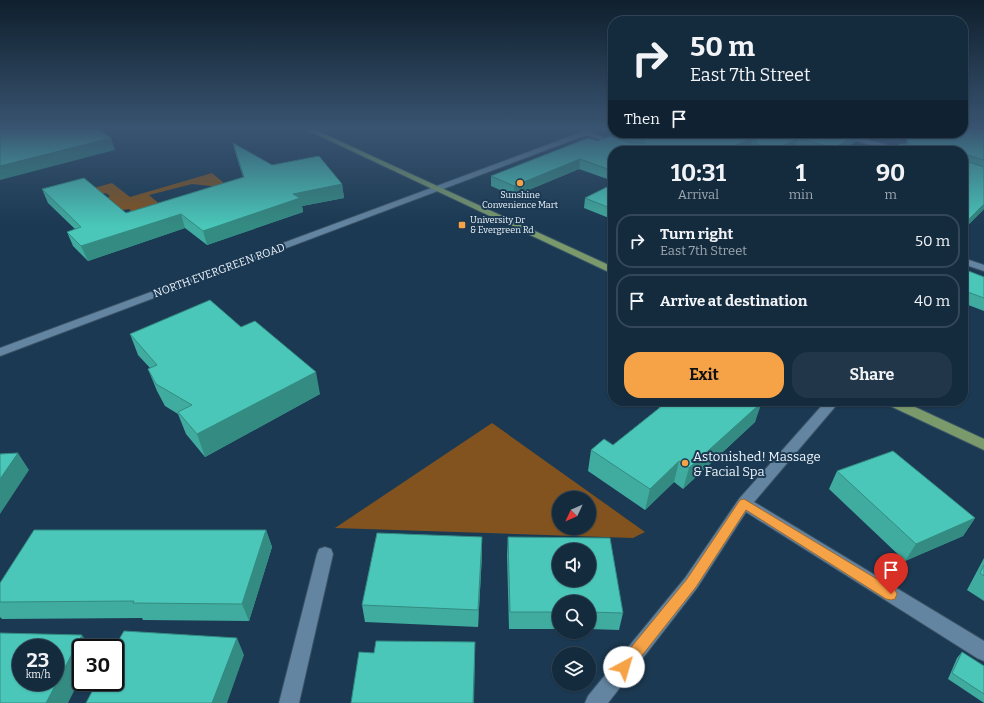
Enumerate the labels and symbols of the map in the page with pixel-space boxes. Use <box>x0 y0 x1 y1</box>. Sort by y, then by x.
marker: Sunshine Convenience Mart <box>515 178 525 188</box>
place label: Sunshine Convenience Mart <box>482 190 559 210</box>
place label: University Dr & Evergreen Rd <box>470 215 534 235</box>
marker: University Dr & Evergreen Rd <box>457 220 467 230</box>
street label: NORTH EVERGREEN ROAD <box>152 241 287 300</box>
place label: Astonished! Massage & Facial Spa <box>693 449 821 479</box>
marker: Astonished! Massage & Facial Spa <box>680 458 690 468</box>
north arrow <box>552 491 596 535</box>
pin <box>874 553 908 594</box>
speed limit sign: 30 <box>72 639 124 691</box>
position arrow <box>603 646 645 688</box>

